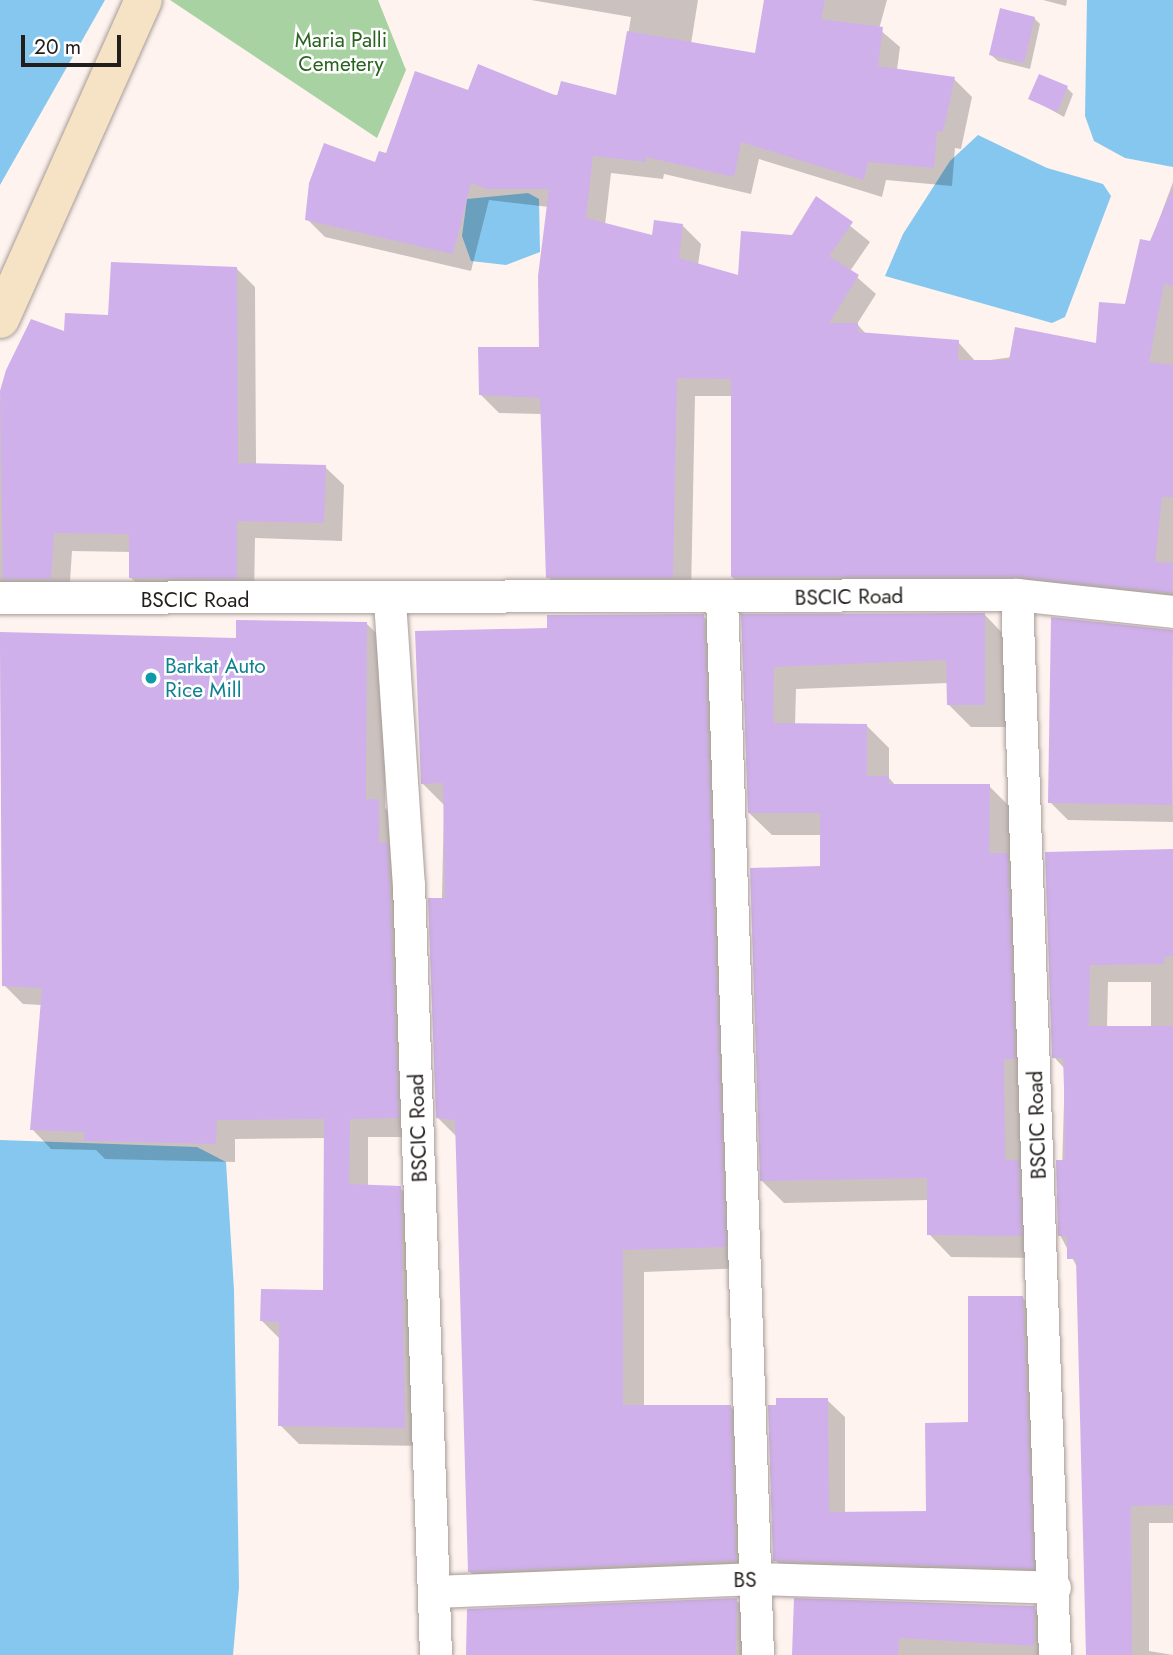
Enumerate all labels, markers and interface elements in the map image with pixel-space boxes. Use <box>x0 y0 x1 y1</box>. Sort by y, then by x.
scale bar <box>24 21 124 65</box>
park label: Maria Palli Cemetery <box>295 27 387 77</box>
text: 20 m <box>34 32 81 62</box>
street label: BSCIC Road <box>794 583 904 611</box>
street label: BSCIC Road <box>141 587 249 613</box>
place label: Barkat Auto Rice Mill <box>165 653 266 703</box>
marker: Barkat Auto Rice Mill <box>143 670 159 686</box>
street label: BSCIC Road <box>1023 1070 1051 1180</box>
street label: BSCIC Road <box>404 1073 432 1183</box>
street label: BS <box>733 1567 757 1593</box>

